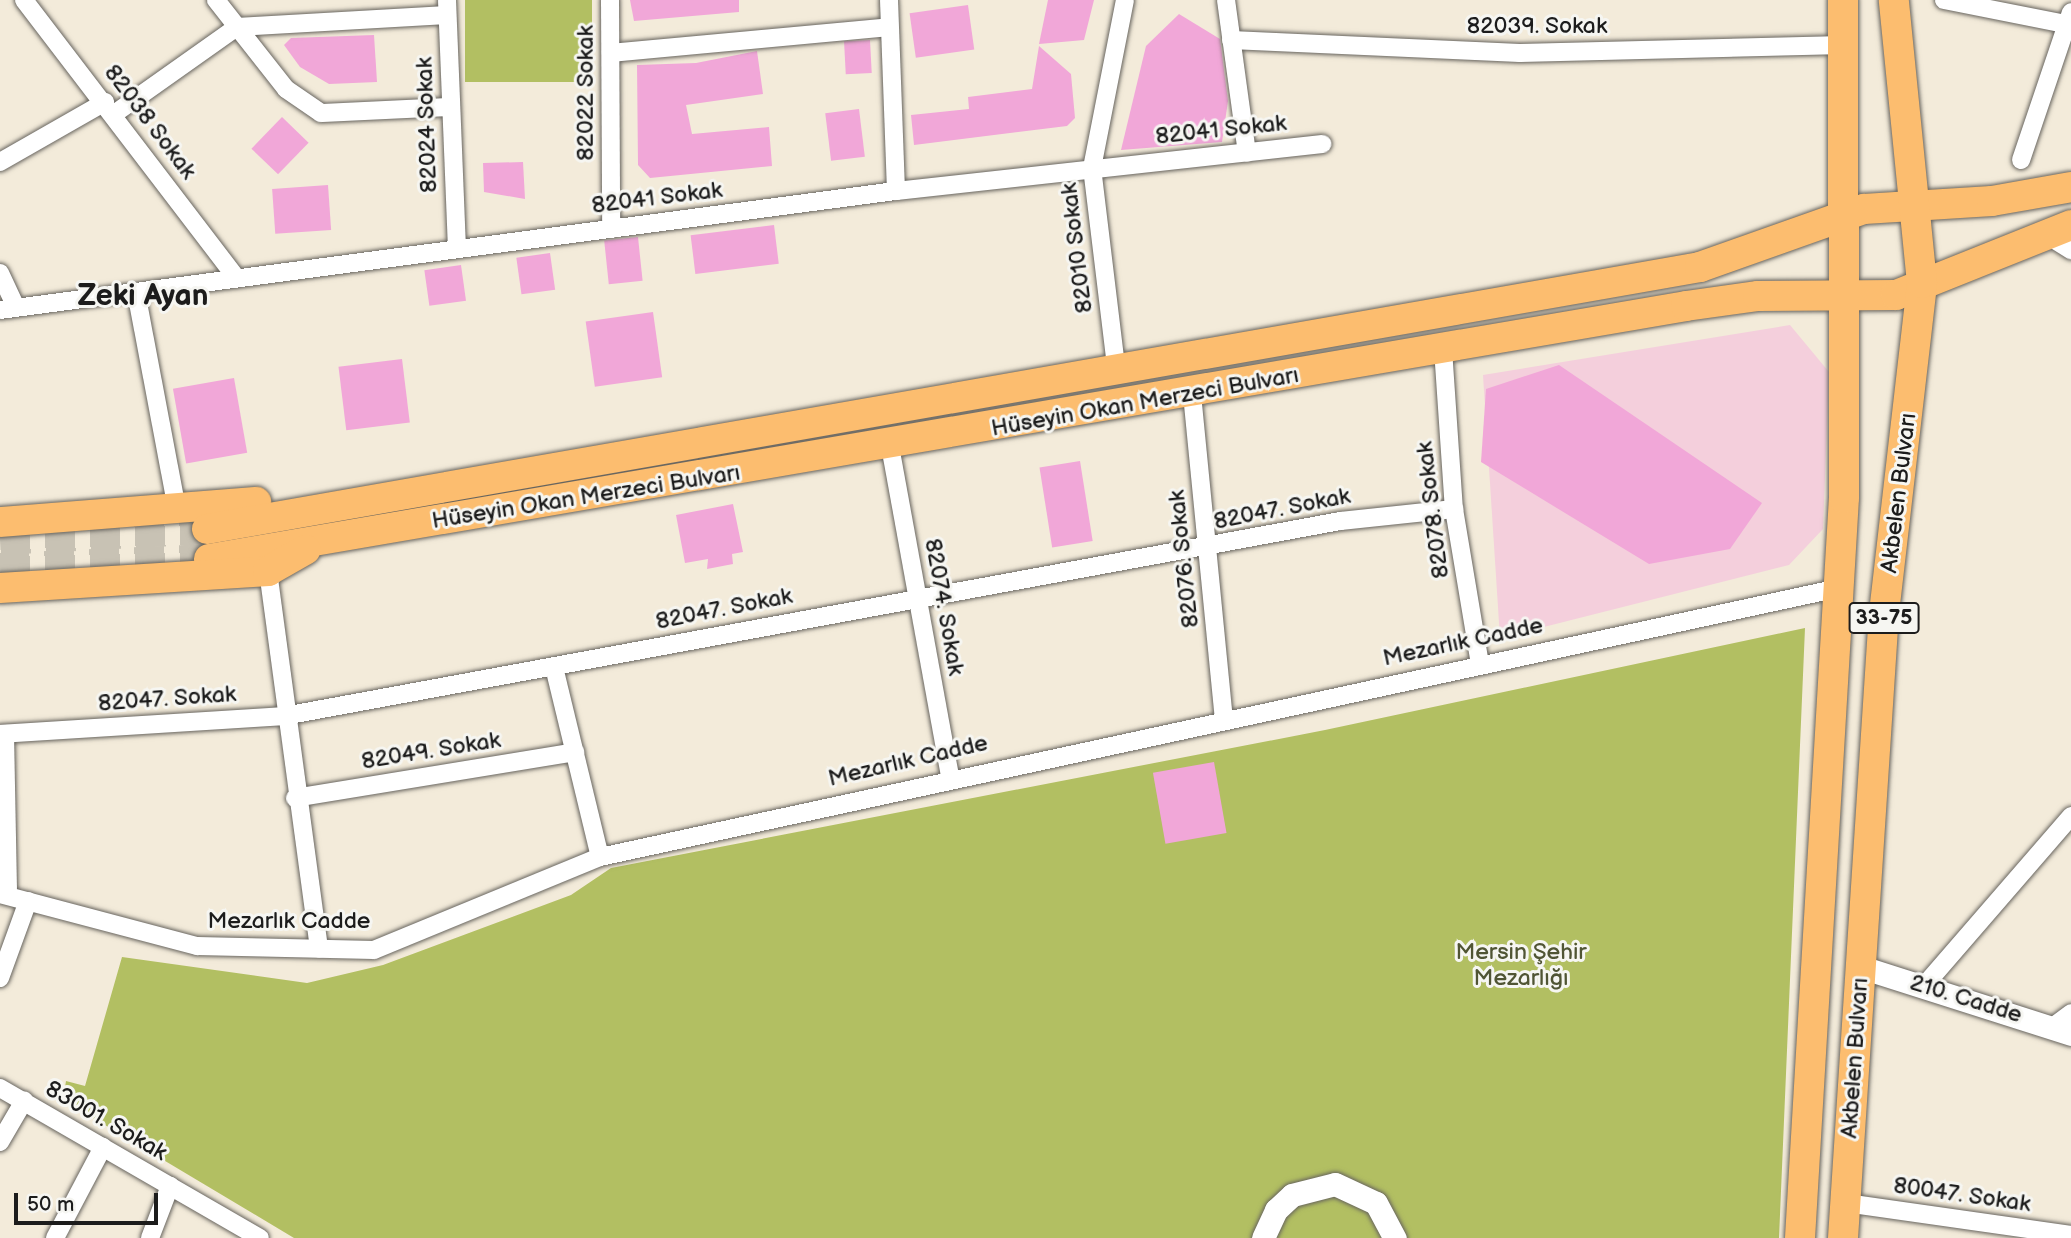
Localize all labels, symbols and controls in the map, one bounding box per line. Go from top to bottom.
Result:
street label: 82039. Sokak [1467,12,1607,40]
street label: 82022 Sokak [572,25,600,161]
street label: 82024 Sokak [411,57,443,193]
street label: 82038 Sokak [98,59,202,185]
street label: 82041 Sokak [1154,109,1288,151]
street label: 82041 Sokak [590,176,724,220]
street label: 82010 Sokak [1055,181,1099,315]
district label: Zeki Ayan [78,278,208,314]
street label: Hüseyin Okan Merzeci Bulvarı [989,361,1301,443]
street label: Akbelen Bulvarı [1875,411,1923,575]
street label: 82078. Sokak [1411,440,1455,580]
street label: Hüseyin Okan Merzeci Bulvarı [430,459,742,535]
street label: 82047. Sokak [1211,482,1353,536]
street label: 82076. Sokak [1163,489,1205,629]
street label: 82074. Sokak [918,536,970,678]
street label: 82047. Sokak [653,582,795,636]
road number: 33-75 [1847,600,1921,636]
street label: Mezarlık Cadde [1380,612,1546,672]
street label: 82047. Sokak [97,680,237,718]
street label: 82049. Sokak [359,726,503,776]
street label: Mezarlık Cadde [826,729,990,793]
street label: Mezarlık Cadde [208,907,370,935]
park label: Mersin Şehir Mezarlığı [1455,938,1587,992]
street label: 210. Cadde [1907,969,2025,1029]
street label: Akbelen Bulvarı [1836,977,1874,1139]
street label: 83001. Sokak [40,1075,172,1167]
street label: 80047. Sokak [1891,1172,2033,1218]
scale bar [18,1178,161,1222]
text: 50 m [27,1192,74,1217]

